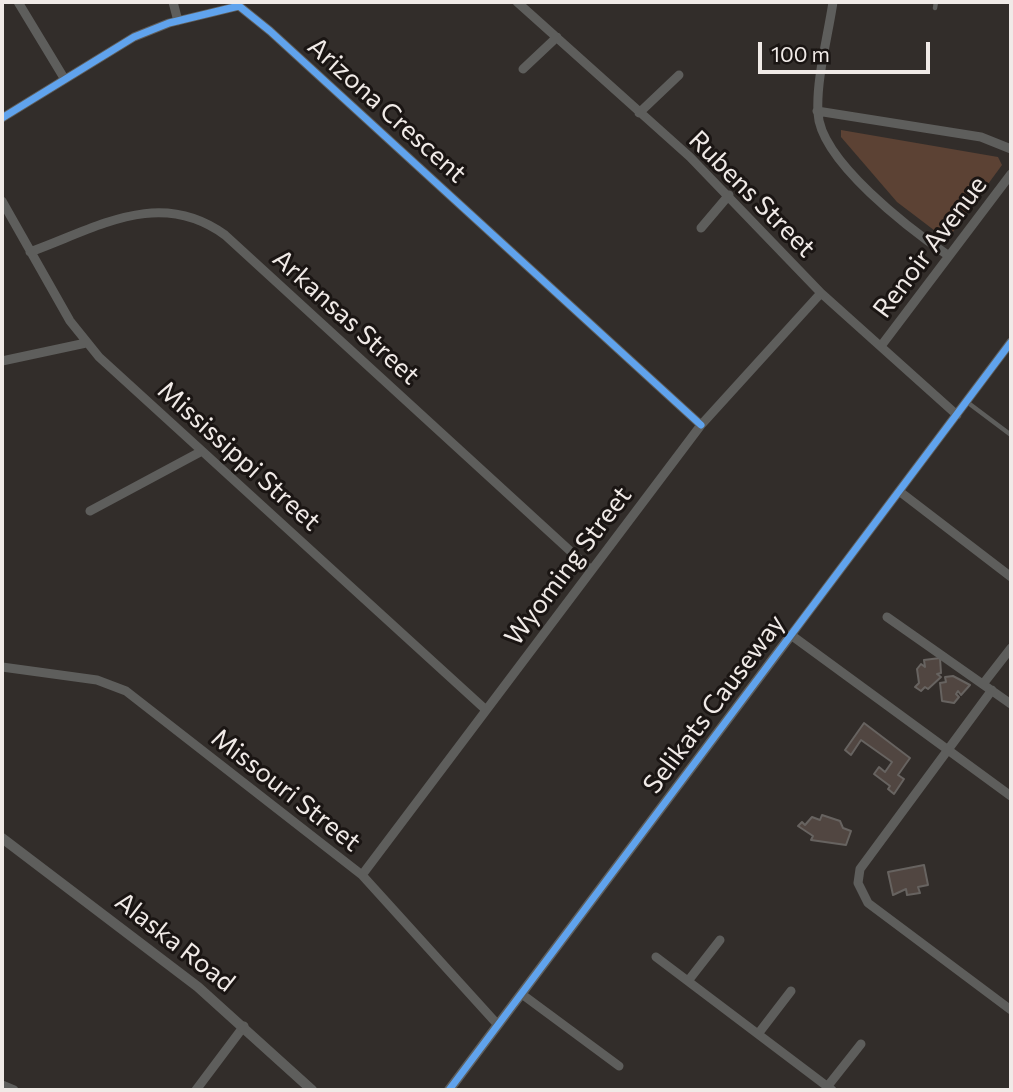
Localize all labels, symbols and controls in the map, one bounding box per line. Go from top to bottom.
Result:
scale bar [761,28,932,72]
street label: Arizona Crescent [301,31,473,189]
text: 100 m [771,41,830,66]
street label: Rubens Street [682,124,822,264]
street label: Renoir Avenue [867,170,993,324]
street label: Arkansas Street [266,243,426,391]
street label: Mississippi Street [151,375,327,537]
street label: Wyoming Street [498,480,638,652]
street label: Selikats Causeway [637,608,791,800]
street label: Missouri Street [205,722,367,858]
street label: Alaska Road [109,886,241,998]

